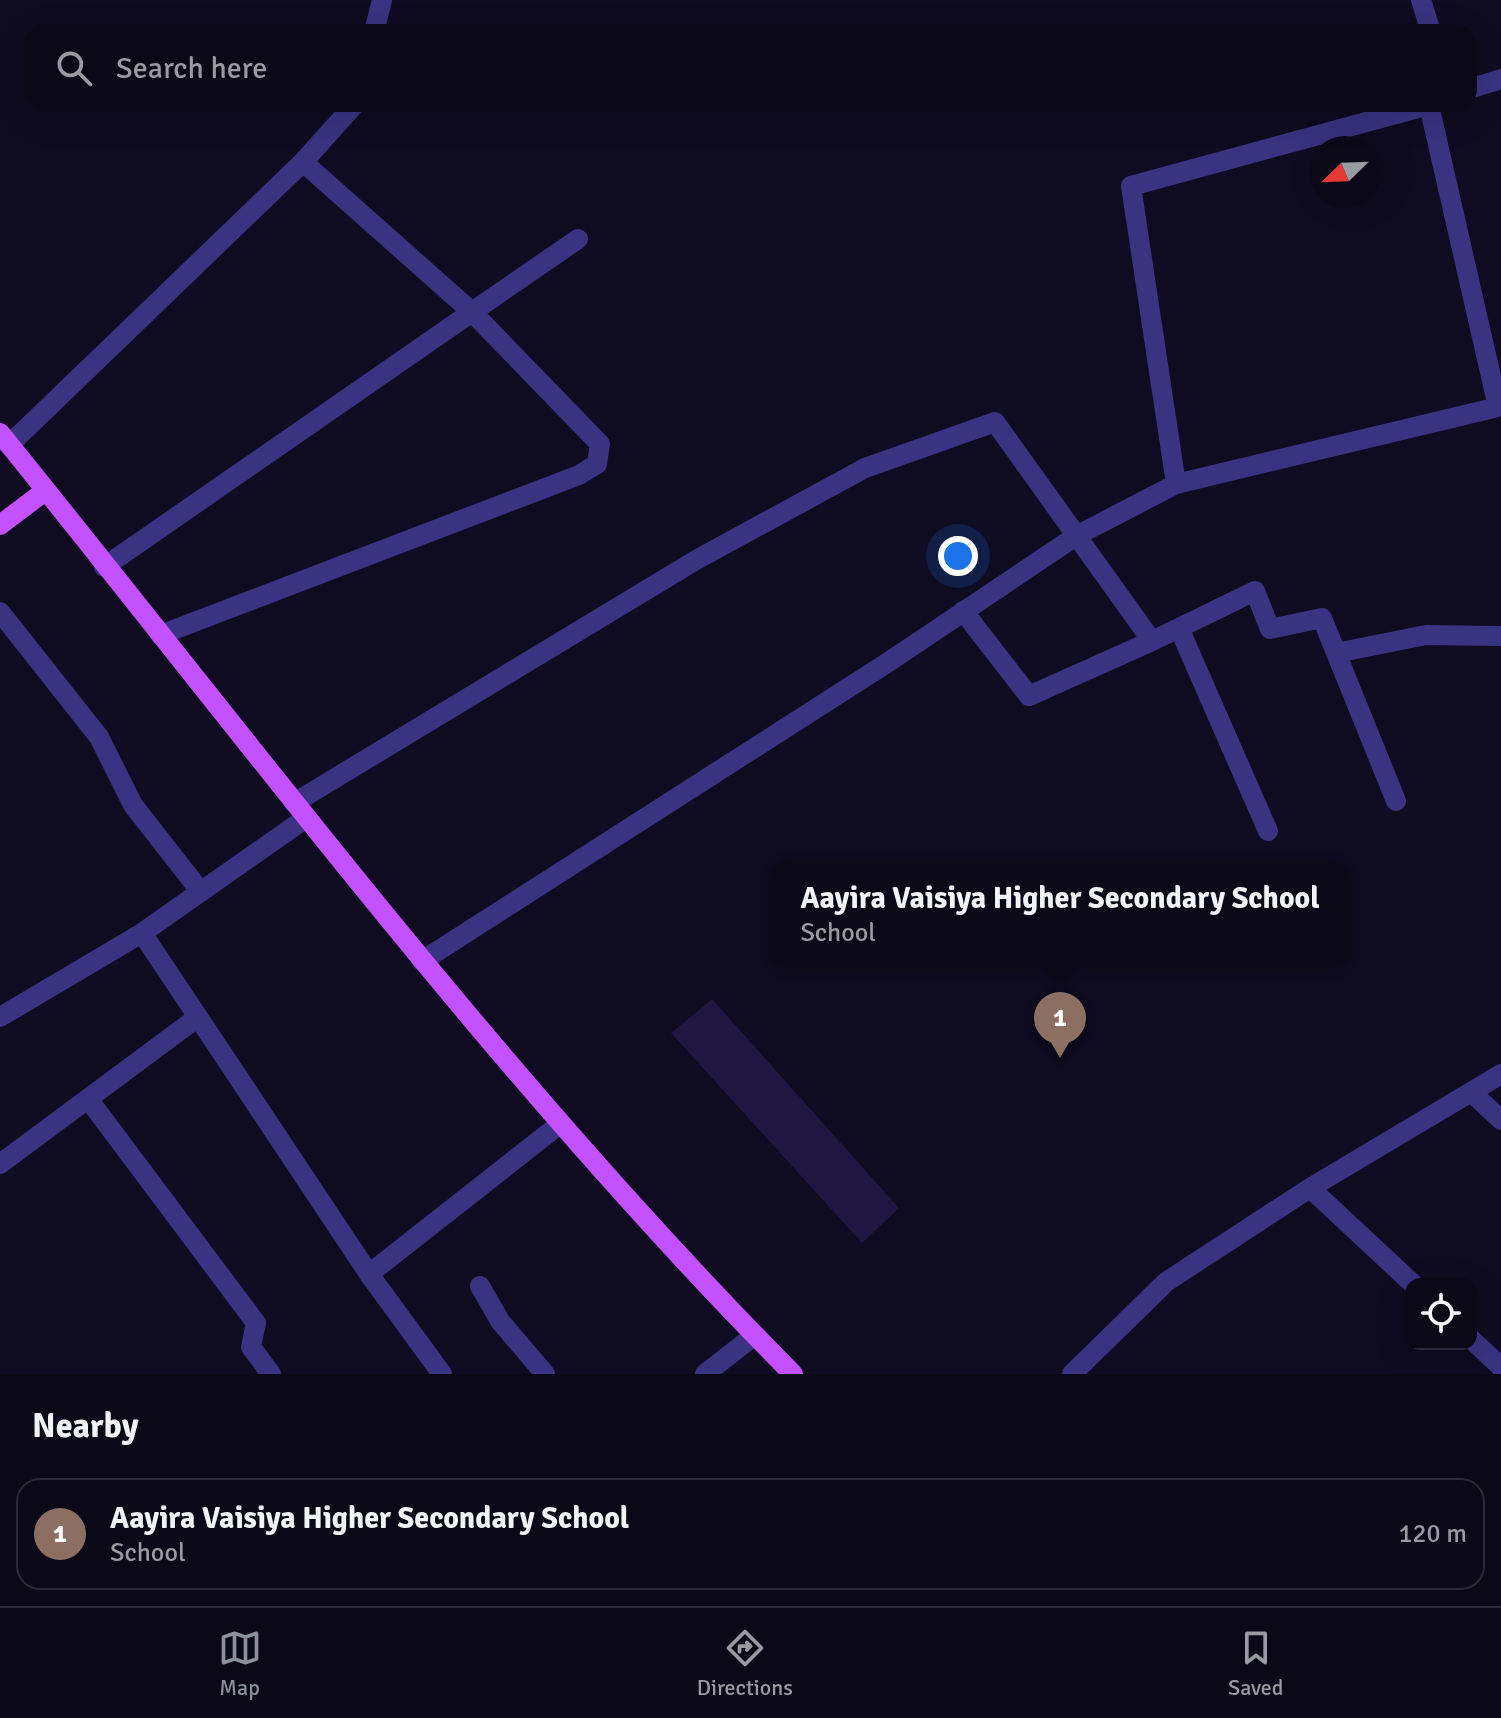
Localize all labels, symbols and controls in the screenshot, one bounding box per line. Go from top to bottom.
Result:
search box [24,24,1477,112]
icon: search [52,46,96,90]
text: Search here [116,50,267,87]
north arrow [1309,136,1381,208]
your location [938,536,978,576]
popup [772,862,1348,966]
text: Aayira Vaisiya Higher Secondary School [800,880,1320,917]
text: School [800,917,876,949]
pin: 1 [1034,992,1086,1058]
map controls [1405,1278,1477,1350]
button: locate [1405,1278,1477,1350]
text: Nearby [32,1405,139,1447]
text: Aayira Vaisiya Higher Secondary School [110,1500,629,1537]
text: 1 [53,1518,67,1550]
text: 120 m [1398,1518,1467,1550]
text: School [110,1537,186,1569]
tab: Map [218,1626,262,1701]
tab: Directions [697,1626,793,1701]
tab: Saved [1228,1626,1283,1701]

